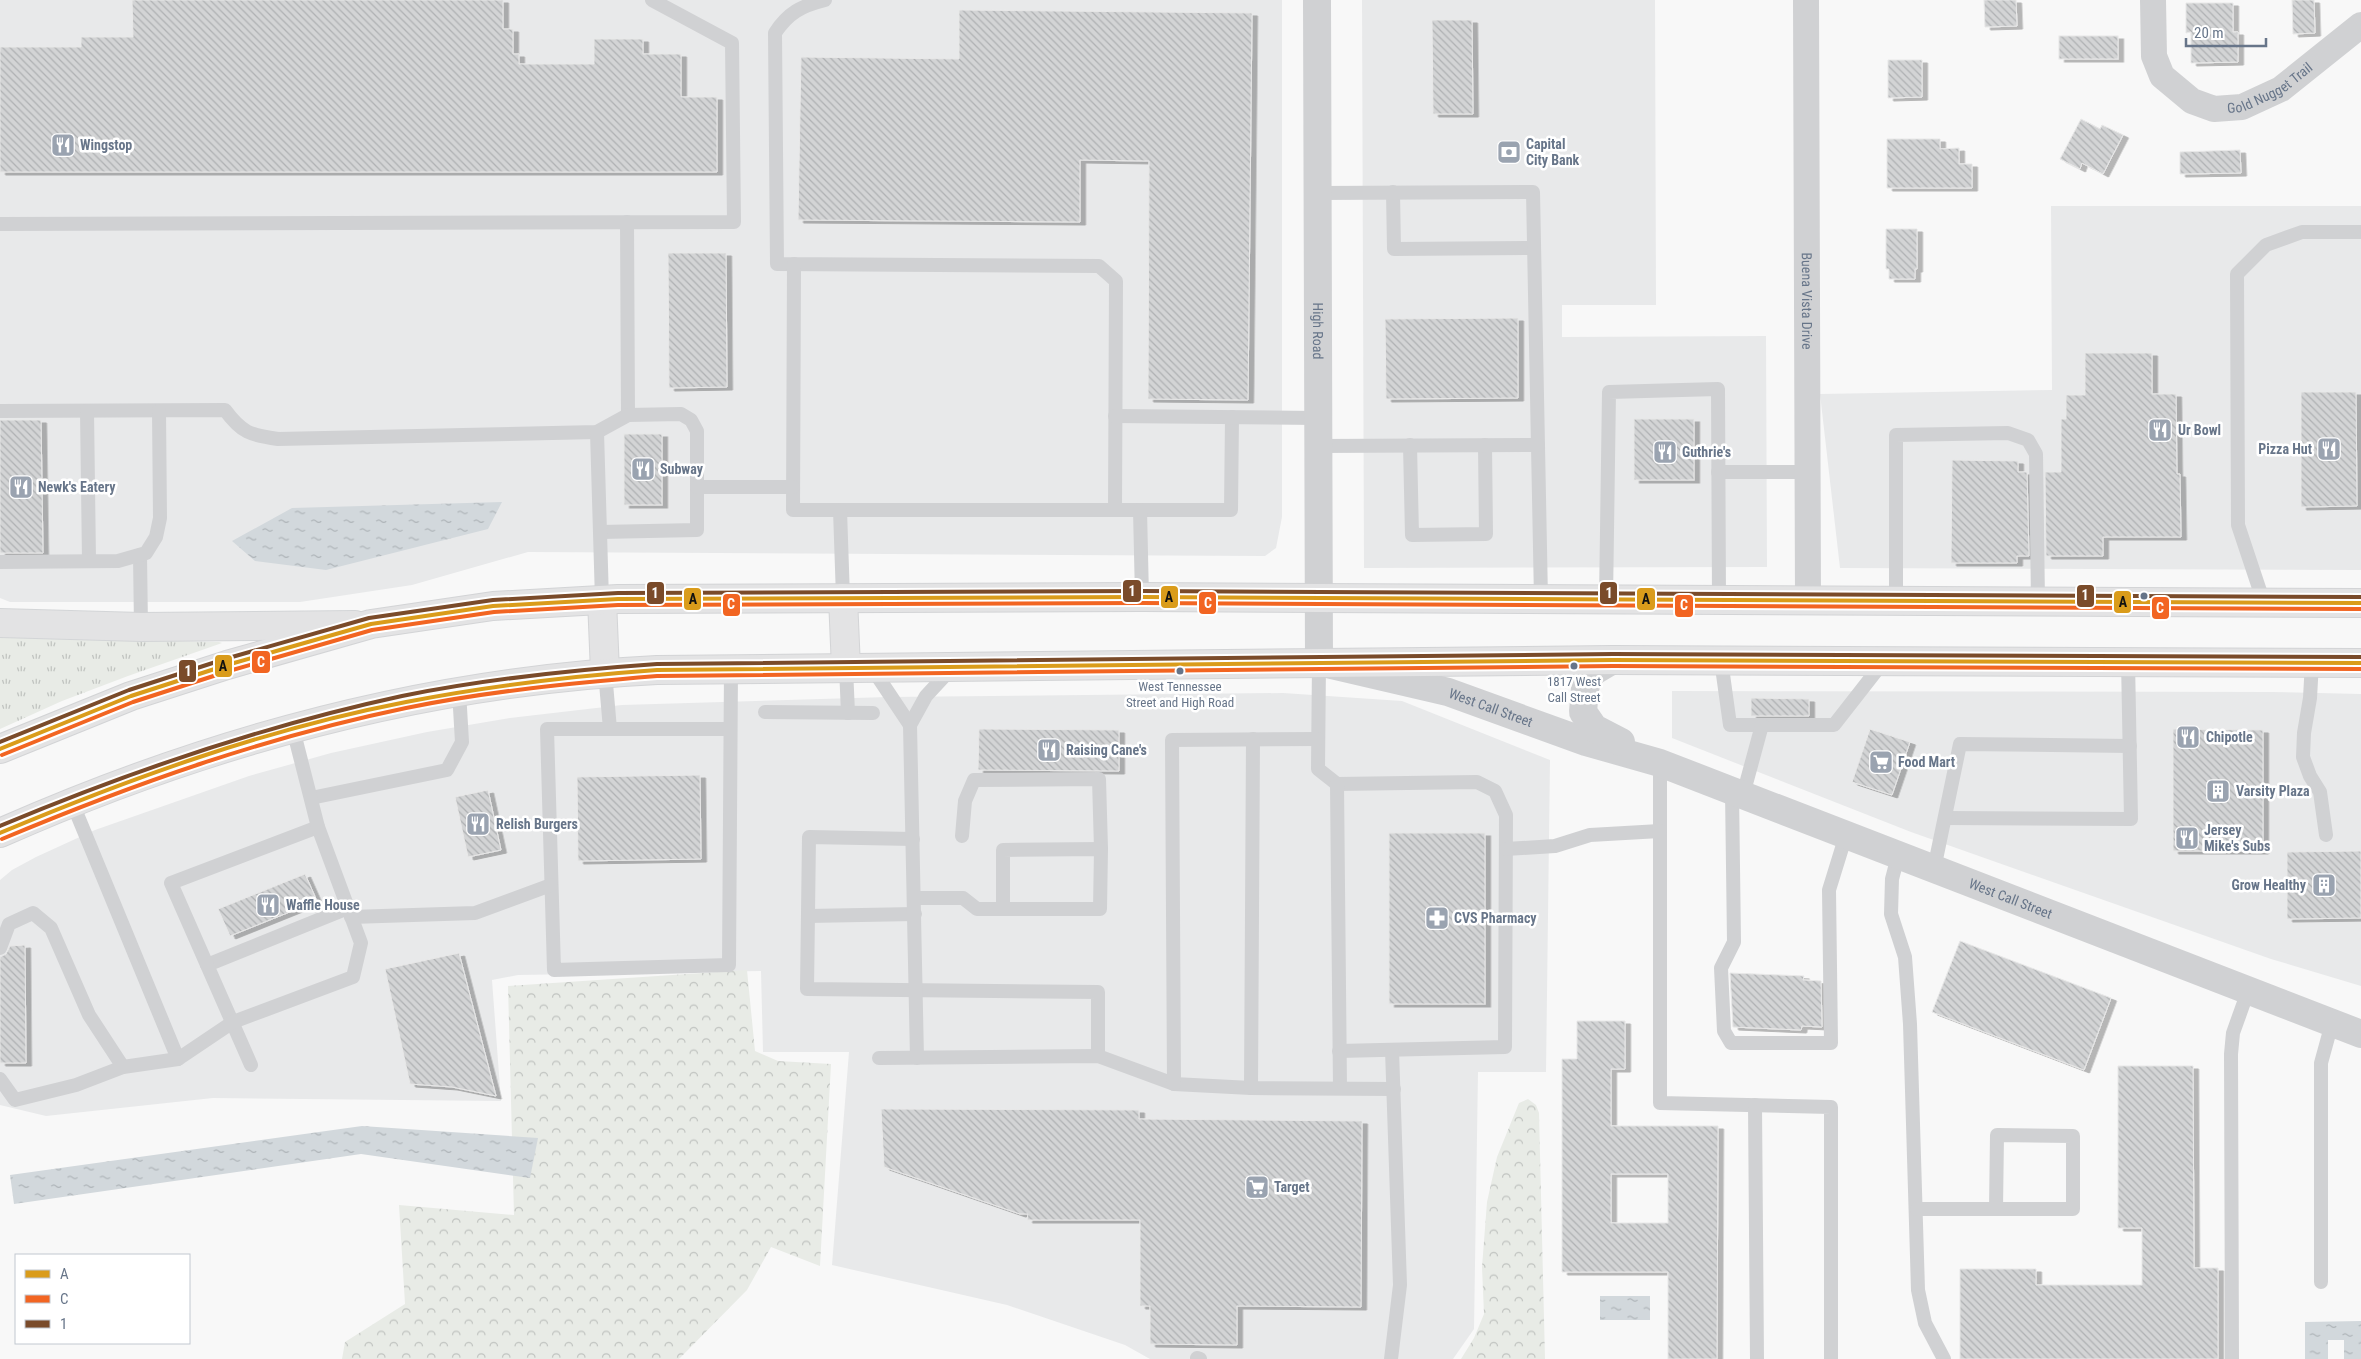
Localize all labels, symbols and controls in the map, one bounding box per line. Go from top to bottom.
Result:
scale bar [2186,15,2266,47]
text: 20 m [2194,24,2224,42]
street label: Gold Nugget Trail [2227,59,2315,116]
restaurant icon: Wingstop [50,132,76,158]
place label: Capital City Bank [1526,136,1580,168]
place label: Wingstop [80,137,132,153]
bank icon: Capital City Bank [1496,139,1522,165]
street label: Buena Vista Drive [1799,252,1815,350]
street label: High Road [1310,303,1326,359]
restaurant icon: Ur Bowl [2147,417,2173,443]
place label: Ur Bowl [2178,422,2221,438]
restaurant icon: Pizza Hut [2316,436,2342,462]
restaurant icon: Guthrie's [1652,439,1678,465]
place label: Pizza Hut [2258,441,2312,457]
place label: Guthrie's [1682,444,1731,460]
restaurant icon: Subway [630,456,656,482]
place label: Subway [660,461,704,477]
restaurant icon: Newk's Eatery [8,474,34,500]
place label: Newk's Eatery [38,479,116,495]
line badge: 1 [1122,579,1142,603]
line badge: 1 [646,581,665,605]
line badge: 1 [1599,581,1618,605]
text: 1 [1128,583,1136,599]
line badge: 1 [2076,584,2095,608]
text: 1 [651,585,659,601]
line badge: A [1160,585,1179,609]
text: 1 [1605,585,1613,601]
line badge: A [683,587,702,611]
line badge: A [1636,587,1656,611]
text: 1 [2081,587,2089,603]
text: A [1165,589,1174,605]
line badge: A [2113,590,2132,614]
text: A [689,591,698,607]
line badge: C [1198,591,1217,615]
text: A [1642,591,1651,607]
unlabelled marker [2139,591,2149,601]
line badge: C [722,593,741,617]
line badge: C [1674,594,1694,618]
text: A [2119,594,2128,610]
text: C [1204,595,1212,611]
text: C [727,596,735,612]
line badge: C [2151,596,2170,620]
text: C [1680,597,1688,613]
text: C [2156,600,2164,616]
line badge: C [251,650,271,674]
line badge: A [214,654,233,678]
text: C [257,654,265,670]
text: A [219,658,228,674]
line badge: 1 [178,659,197,683]
marker: 1817 West Call Street [1569,661,1579,671]
text: 1 [184,663,192,679]
marker: West Tennessee Street and High Road [1175,666,1185,676]
place label: 1817 West Call Street [1547,674,1601,705]
place label: West Tennessee Street and High Road [1126,679,1234,710]
street label: West Call Street [1447,685,1535,730]
restaurant icon: Chipotle [2175,724,2201,750]
place label: Chipotle [2206,729,2253,745]
restaurant icon: Raising Cane's [1036,737,1062,763]
place label: Raising Cane's [1066,742,1147,758]
supermarket icon: Food Mart [1868,749,1894,775]
place label: Food Mart [1898,754,1955,770]
building icon: Varsity Plaza [2205,778,2231,804]
place label: Varsity Plaza [2236,783,2310,799]
restaurant icon: Relish Burgers [465,811,491,837]
place label: Relish Burgers [496,816,578,832]
place label: Jersey Mike's Subs [2204,822,2270,854]
restaurant icon: Jersey Mike's Subs [2174,825,2200,851]
building icon: Grow Healthy [2311,872,2337,898]
street label: West Call Street [1967,875,2054,922]
place label: Grow Healthy [2232,877,2307,893]
restaurant icon: Waffle House [255,892,281,918]
place label: Waffle House [286,897,360,913]
pharmacy icon: CVS Pharmacy [1424,905,1450,931]
place label: CVS Pharmacy [1454,910,1537,926]
supermarket icon: Target [1244,1174,1270,1200]
place label: Target [1274,1179,1310,1195]
legend [15,1254,190,1344]
text: A [60,1265,69,1283]
text: C [60,1290,69,1308]
text: 1 [60,1315,67,1333]

